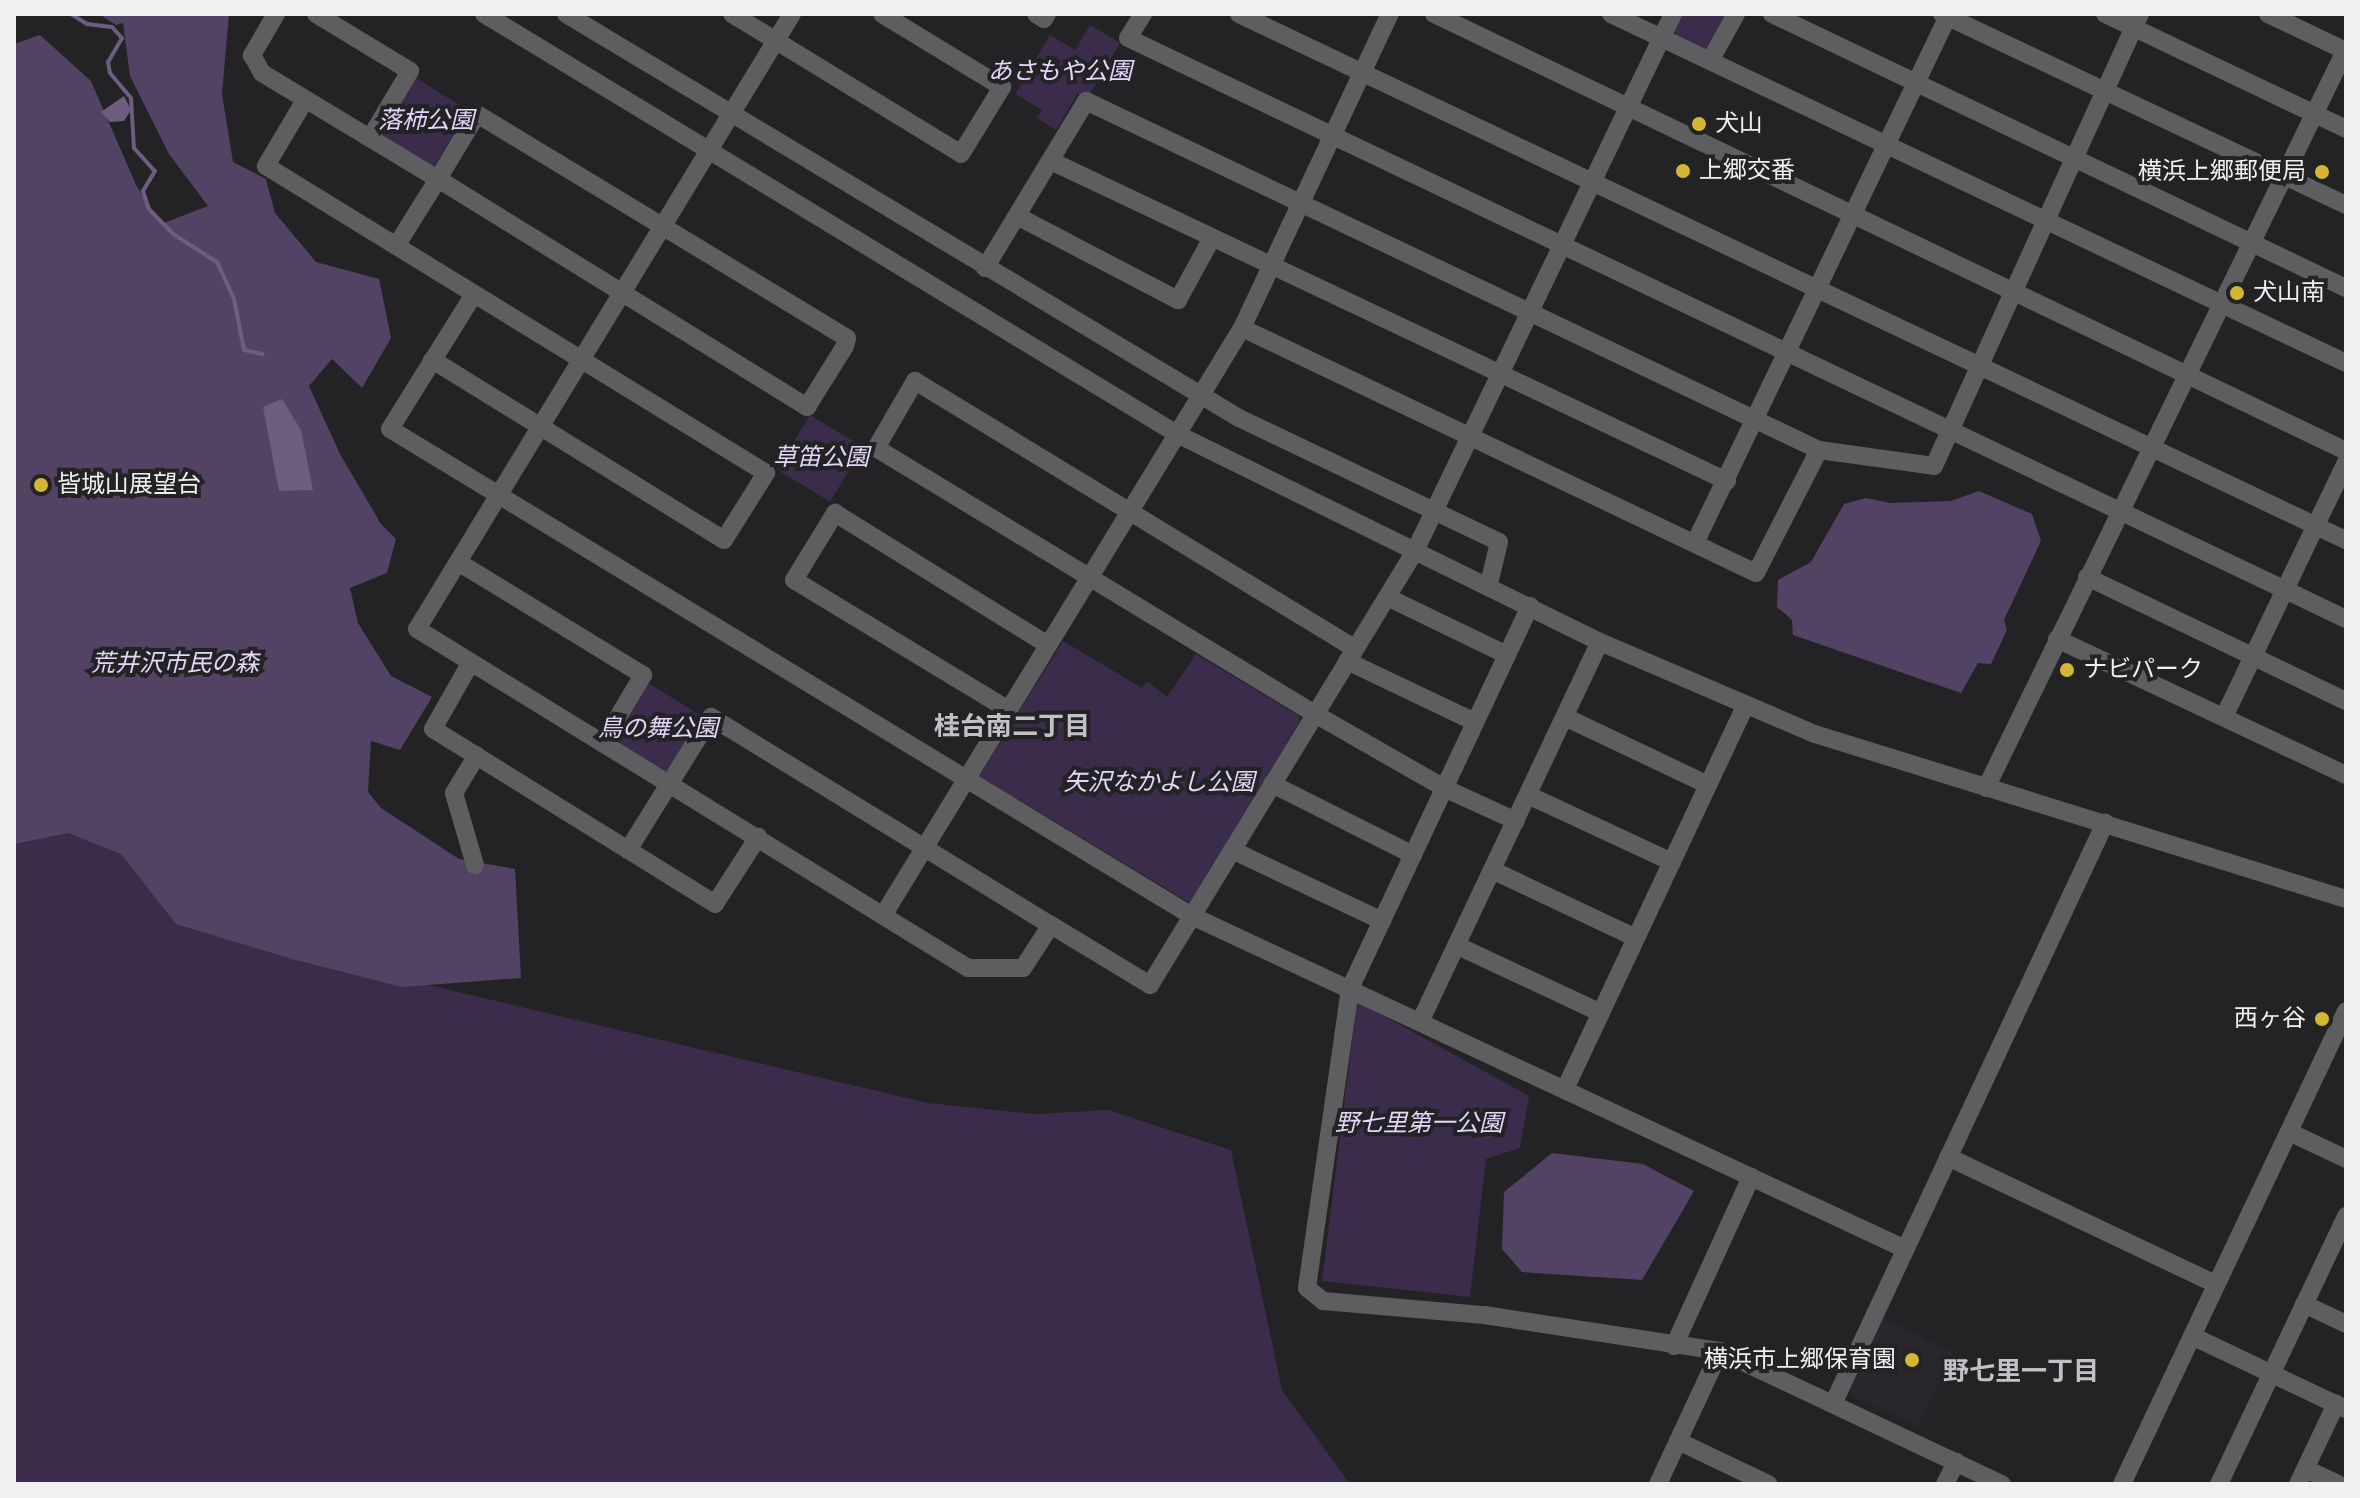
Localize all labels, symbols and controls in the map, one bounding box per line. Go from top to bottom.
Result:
park label: あさもや公園 [988,58,1132,86]
park label: 落柿公園 [378,107,474,135]
place label: 犬山 [1715,110,1763,138]
marker: 犬山 [1690,115,1708,133]
place label: 上郷交番 [1699,157,1795,185]
place label: 横浜上郷郵便局 [2138,158,2306,186]
marker: 上郷交番 [1674,162,1692,180]
marker: 横浜上郷郵便局 [2313,163,2331,181]
place label: 犬山南 [2253,279,2325,307]
marker: 犬山南 [2228,284,2246,302]
park label: 草笛公園 [773,444,869,472]
place label: 皆城山展望台 [57,471,201,499]
marker: 皆城山展望台 [32,476,50,494]
park label: 荒井沢市民の森 [91,650,259,678]
place label: ナビパーク [2083,656,2203,684]
marker: ナビパーク [2058,661,2076,679]
district label: 桂台南二丁目 [934,711,1090,743]
park label: 鳥の舞公園 [598,715,718,743]
park label: 矢沢なかよし公園 [1063,769,1255,797]
place label: 西ヶ谷 [2234,1005,2306,1033]
marker: 西ヶ谷 [2313,1010,2331,1028]
park label: 野七里第一公園 [1335,1110,1503,1138]
place label: 横浜市上郷保育園 [1704,1346,1896,1374]
marker: 横浜市上郷保育園 [1903,1351,1921,1369]
district label: 野七里一丁目 [1943,1356,2099,1388]

